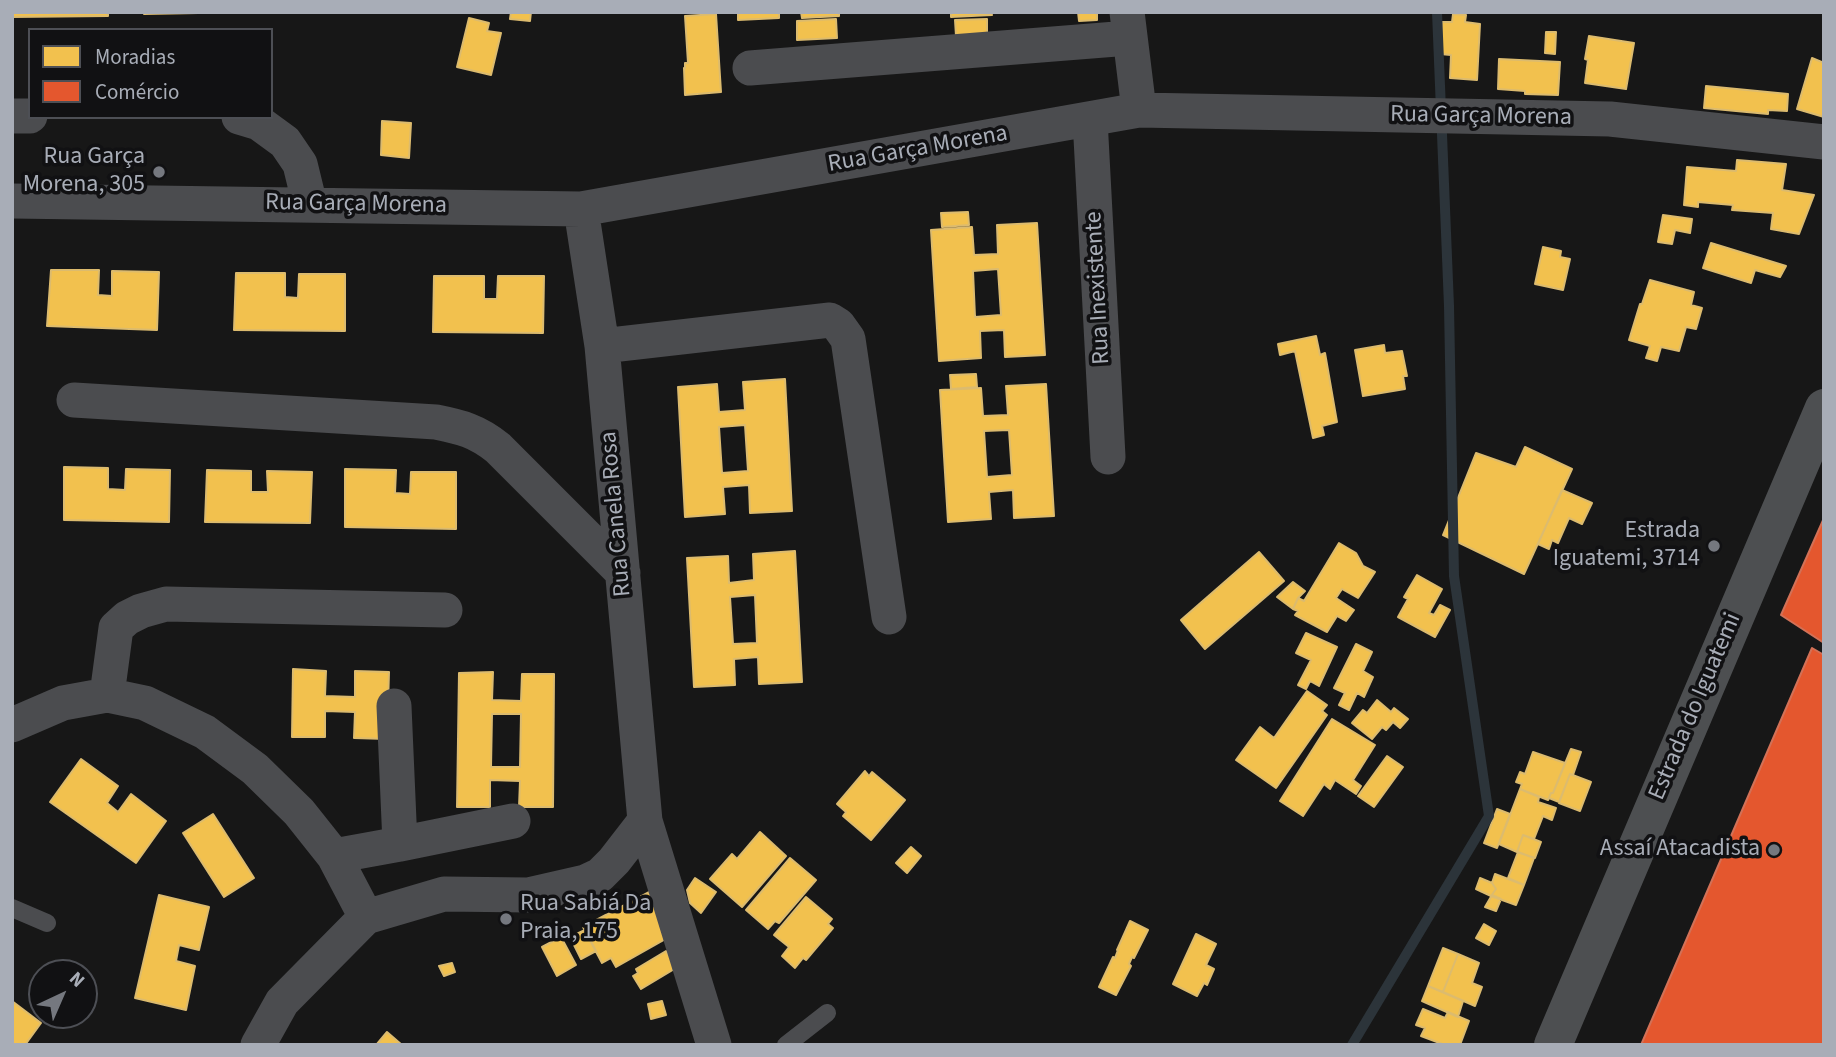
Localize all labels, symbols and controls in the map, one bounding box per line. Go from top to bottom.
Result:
legend [28,28,273,119]
text: Moradias [95,42,175,72]
text: Comércio [95,77,179,107]
street label: Rua Garça Morena [1390,101,1572,133]
street label: Rua Garça Morena [826,120,1010,180]
place label: Rua Garça Morena, 305 [23,144,145,200]
marker: Rua Garça Morena, 305 [151,164,167,180]
street label: Rua Garça Morena [265,189,447,221]
street label: Rua Inexistente [1081,211,1117,365]
street label: Rua Canela Rosa [595,430,639,598]
place label: Estrada Iguatemi, 3714 [1553,518,1700,574]
marker: Estrada Iguatemi, 3714 [1706,538,1722,554]
street label: Estrada do Iguatemi [1644,609,1748,805]
place label: Assaí Atacadista [1600,836,1760,864]
marker: Assaí Atacadista [1766,842,1782,858]
place label: Rua Sabiá Da Praia, 175 [520,891,651,947]
marker: Rua Sabiá Da Praia, 175 [498,911,514,927]
north arrow [28,959,98,1029]
text: N [63,966,90,994]

